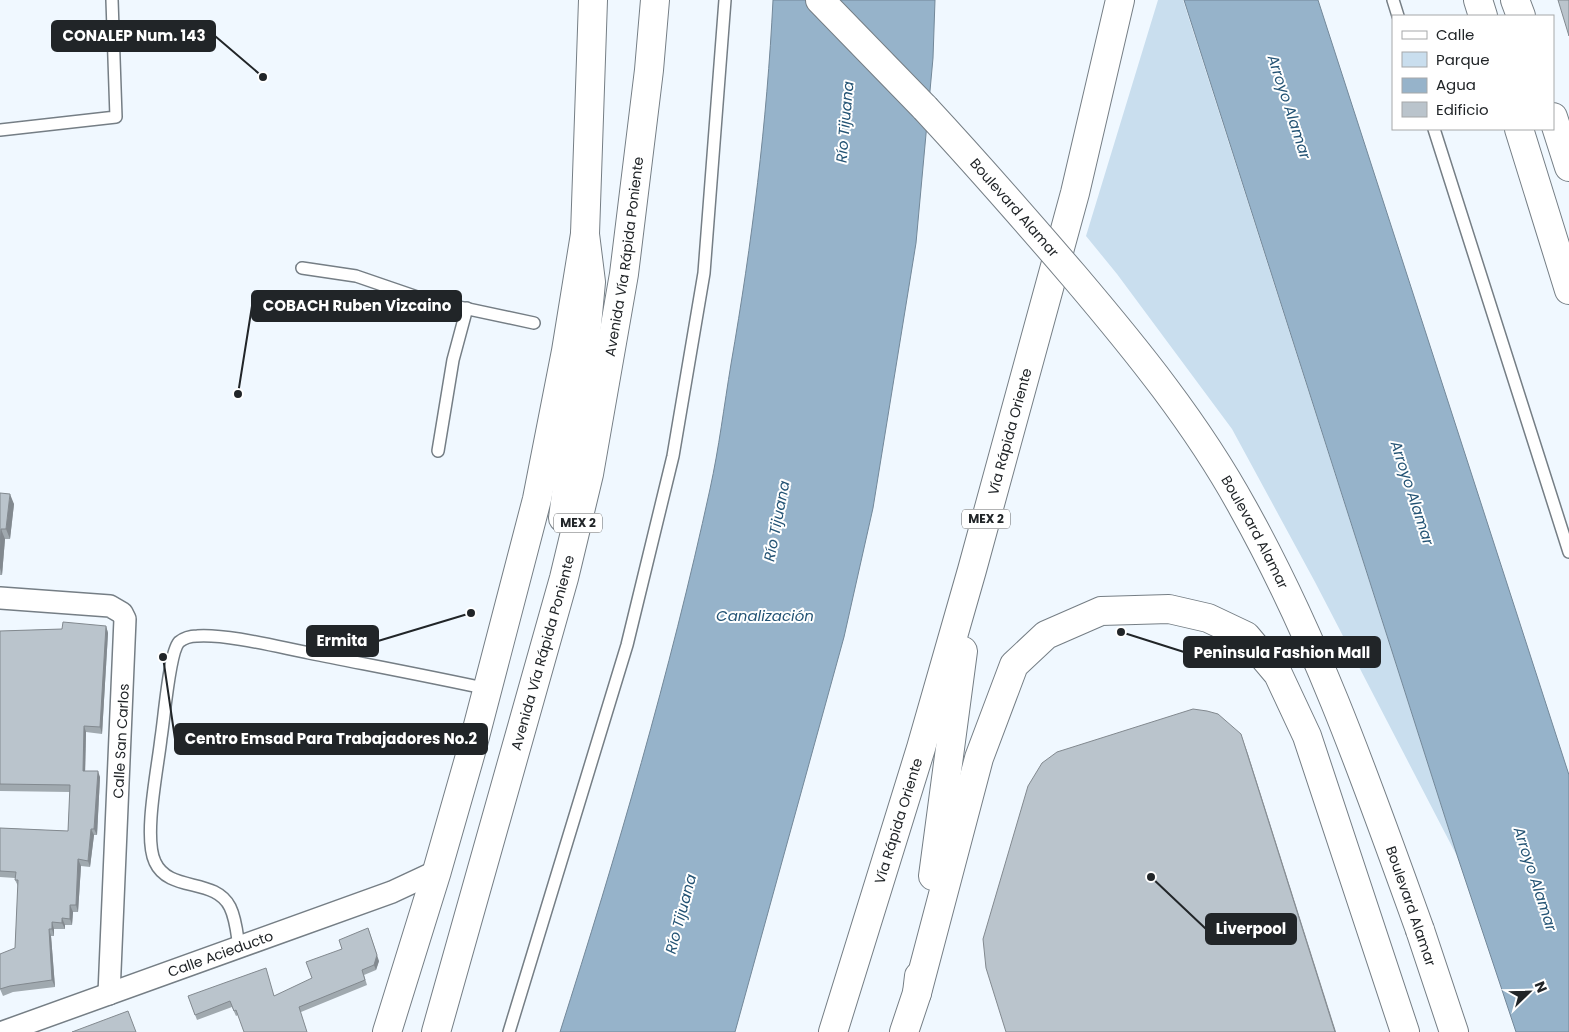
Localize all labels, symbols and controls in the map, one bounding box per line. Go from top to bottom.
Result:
legend [1392,15,1554,130]
callout: CONALEP Num. 143 [52,21,215,51]
text: Calle [1436,24,1474,45]
text: CONALEP Num. 143 [63,25,205,46]
text: Parque [1436,49,1489,70]
water label: Arroyo Alamar [1262,51,1316,162]
text: Agua [1436,74,1476,95]
water label: Río Tijuana [830,80,859,164]
text: Edificio [1436,99,1489,120]
street label: Boulevard Alamar [965,154,1064,262]
street label: Avenida Vía Rápida Poniente [600,155,648,358]
callout: COBACH Ruben Vizcaino [252,291,461,321]
text: COBACH Ruben Vizcaino [263,295,452,316]
street label: Vía Rápida Oriente [983,365,1037,497]
water label: Arroyo Alamar [1385,437,1439,548]
street label: Boulevard Alamar [1216,472,1293,592]
water label: Río Tijuana [758,479,795,563]
road number: MEX 2 [962,509,1010,528]
road number: MEX 2 [554,514,602,532]
street label: Avenida Vía Rápida Poniente [506,553,579,753]
water label: Canalización [716,605,814,626]
callout: Ermita [307,626,378,656]
text: Ermita [316,630,368,651]
callout: Peninsula Fashion Mall [1184,637,1380,667]
text: Peninsula Fashion Mall [1194,642,1370,663]
street label: Calle San Carlos [108,683,134,799]
callout: Centro Emsad Para Trabajadores No.2 [175,724,487,754]
text: Centro Emsad Para Trabajadores No.2 [185,728,478,749]
street label: Vía Rápida Oriente [869,755,927,886]
water label: Arroyo Alamar [1508,823,1562,934]
street label: Boulevard Alamar [1381,843,1441,969]
water label: Río Tijuana [660,872,701,956]
callout: Liverpool [1206,914,1296,944]
text: Liverpool [1216,918,1286,939]
street label: Calle Acieducto [165,926,276,982]
north arrow [1504,967,1554,1017]
text: N [1530,978,1552,996]

